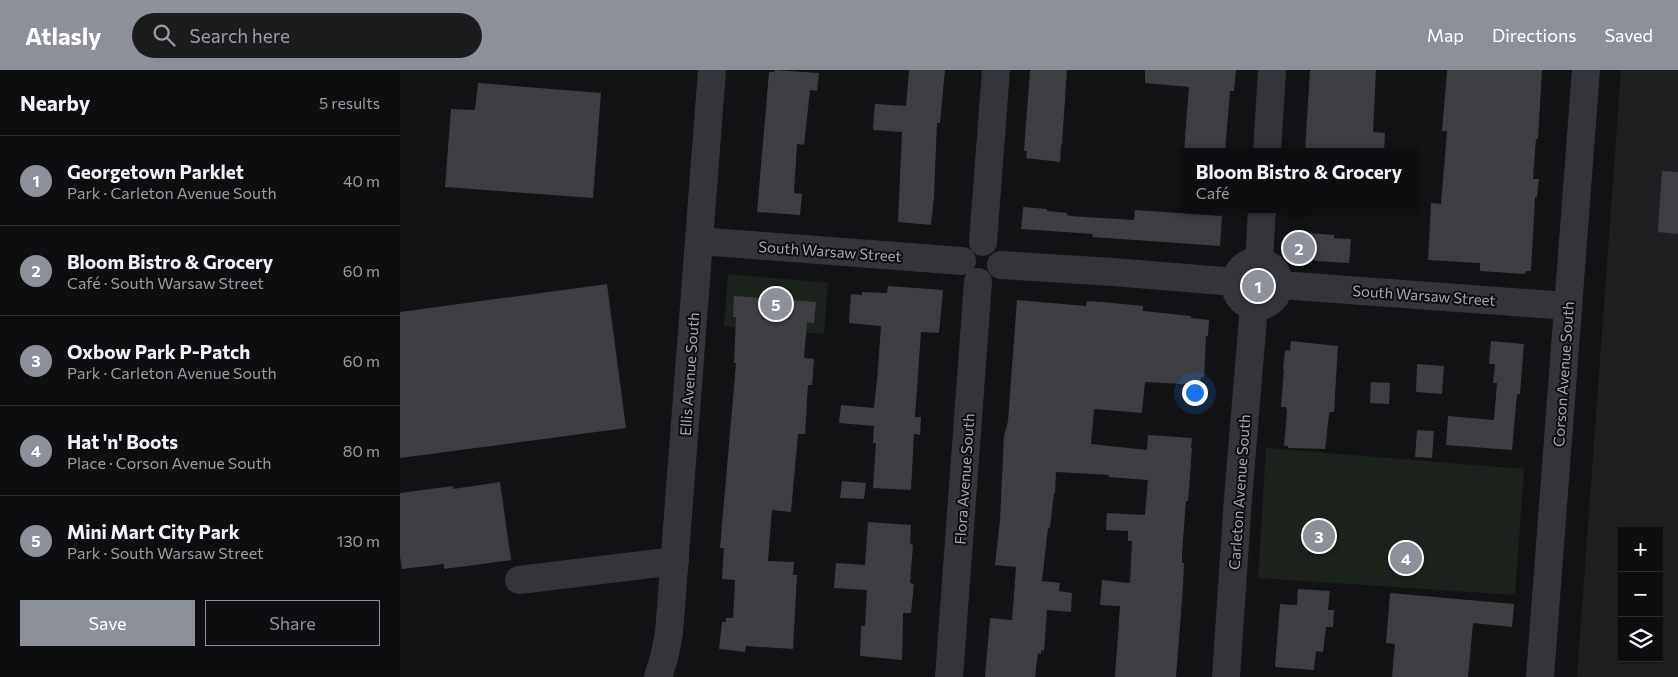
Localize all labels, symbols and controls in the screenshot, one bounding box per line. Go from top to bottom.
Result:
search box [132,13,482,58]
text: Atlasly [25,21,102,50]
icon: search [150,21,178,49]
text: Search here [190,24,290,47]
text: Map [1427,24,1464,46]
text: Directions [1492,24,1576,46]
text: Saved [1604,24,1653,46]
text: Nearby [20,90,90,115]
text: 5 results [319,93,380,112]
popup [1179,148,1419,213]
text: Georgetown Parklet [67,160,244,183]
text: Bloom Bistro & Grocery [1196,160,1402,183]
text: 1 [32,171,40,190]
text: 40 m [343,171,380,190]
text: Park · Carleton Avenue South [67,183,277,202]
text: Café [1196,183,1230,202]
pin: 2 [1283,229,1315,267]
street label: South Warsaw Street [758,237,902,265]
text: Bloom Bistro & Grocery [67,250,273,273]
text: 2 [31,261,41,280]
text: 60 m [343,261,380,280]
pin: 1 [1242,267,1274,305]
text: Café · South Warsaw Street [67,273,264,292]
street label: South Warsaw Street [1352,281,1496,309]
pin: 5 [760,285,792,323]
street label: Corson Avenue South [1549,301,1577,447]
street label: Ellis Avenue South [676,312,702,436]
text: Oxbow Park P-Patch [67,340,250,363]
text: 3 [31,351,41,370]
text: 60 m [343,351,380,370]
text: Park · Carleton Avenue South [67,363,277,382]
your location [1182,380,1208,406]
street label: Flora Avenue South [950,413,978,545]
street label: Carleton Avenue South [1225,414,1253,570]
text: Hat 'n' Boots [67,430,178,453]
text: 4 [31,441,41,460]
text: 80 m [343,441,380,460]
text: Place · Corson Avenue South [67,453,271,472]
pin: 3 [1303,517,1335,555]
text: Mini Mart City Park [67,520,240,543]
map controls [1618,527,1663,662]
button: + [1618,527,1663,572]
text: 5 [31,531,41,550]
text: 130 m [337,531,380,550]
pin: 4 [1390,539,1422,577]
text: Park · South Warsaw Street [67,543,264,562]
button: − [1618,572,1663,617]
button: Save [20,600,195,646]
button: Share [205,600,380,646]
button: layers [1618,617,1663,662]

